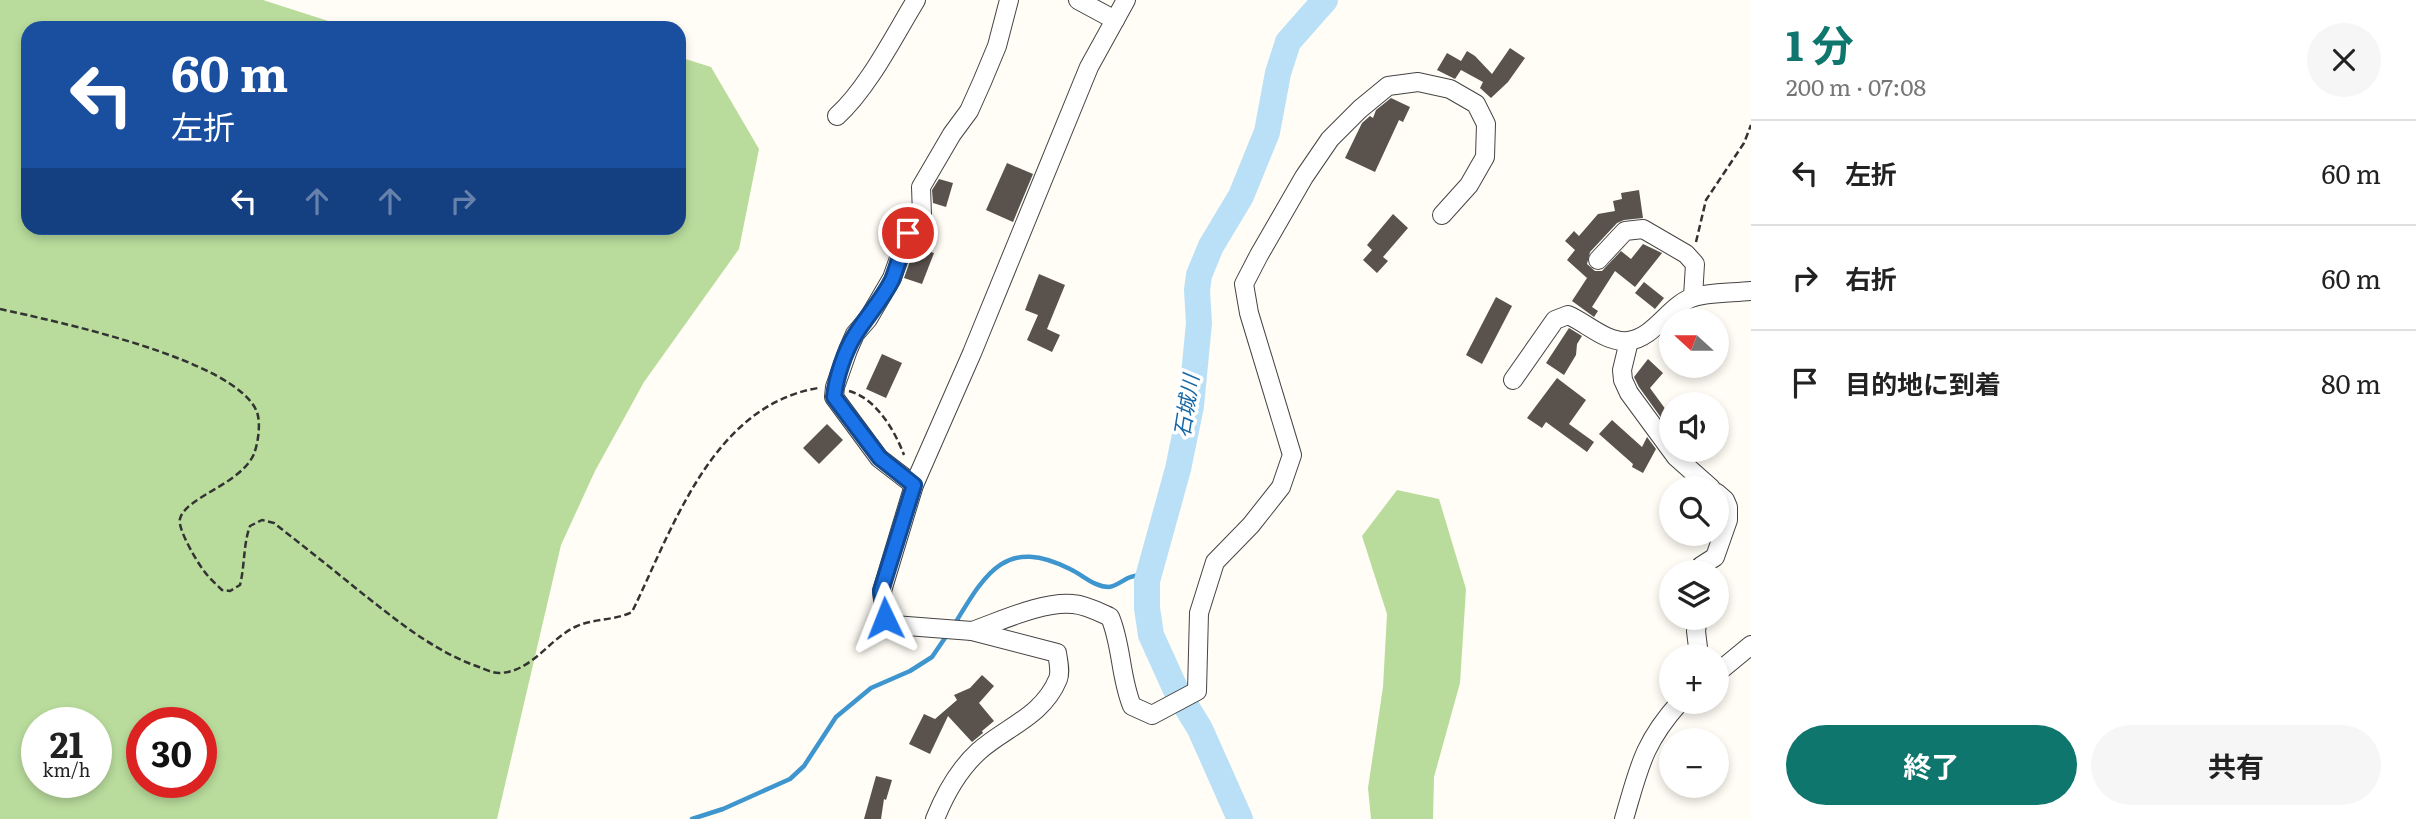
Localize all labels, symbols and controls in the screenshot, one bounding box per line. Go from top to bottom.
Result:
text: 1 分 [1786,12,1854,74]
button: close [2307,23,2381,97]
text: 60 m [171,34,288,107]
icon: left [56,49,147,140]
text: 200 m · 07:08 [1786,69,1926,103]
text: 左折 [171,101,235,149]
text: 左折 [1845,153,1897,192]
text: 60 m [2322,153,2381,192]
icon: left [1786,154,1824,192]
icon: left [225,182,263,220]
icon: ahead [298,182,336,220]
icon: ahead [371,182,409,220]
icon: right [444,182,482,220]
pin [878,203,938,263]
icon: arrive [889,214,927,252]
text: 右折 [1845,258,1897,297]
text: 60 m [2322,258,2381,297]
icon: right [1786,259,1824,297]
north arrow [1659,308,1729,378]
map controls [1659,308,1729,798]
text: 目的地に到着 [1845,363,2001,402]
text: 80 m [2321,363,2381,402]
icon: arrive [1786,364,1824,402]
water label: 石城川 [1164,370,1205,439]
button: sound [1659,392,1729,462]
button: search [1659,476,1729,546]
button: layers [1659,560,1729,630]
position arrow [848,581,922,655]
button: + [1659,644,1729,714]
speed limit sign: 30 [126,707,217,798]
text: 21 [50,717,83,769]
button: 終了 [1786,725,2077,805]
button: 共有 [2091,725,2381,805]
button: − [1659,728,1729,798]
text: km/h [43,756,90,783]

